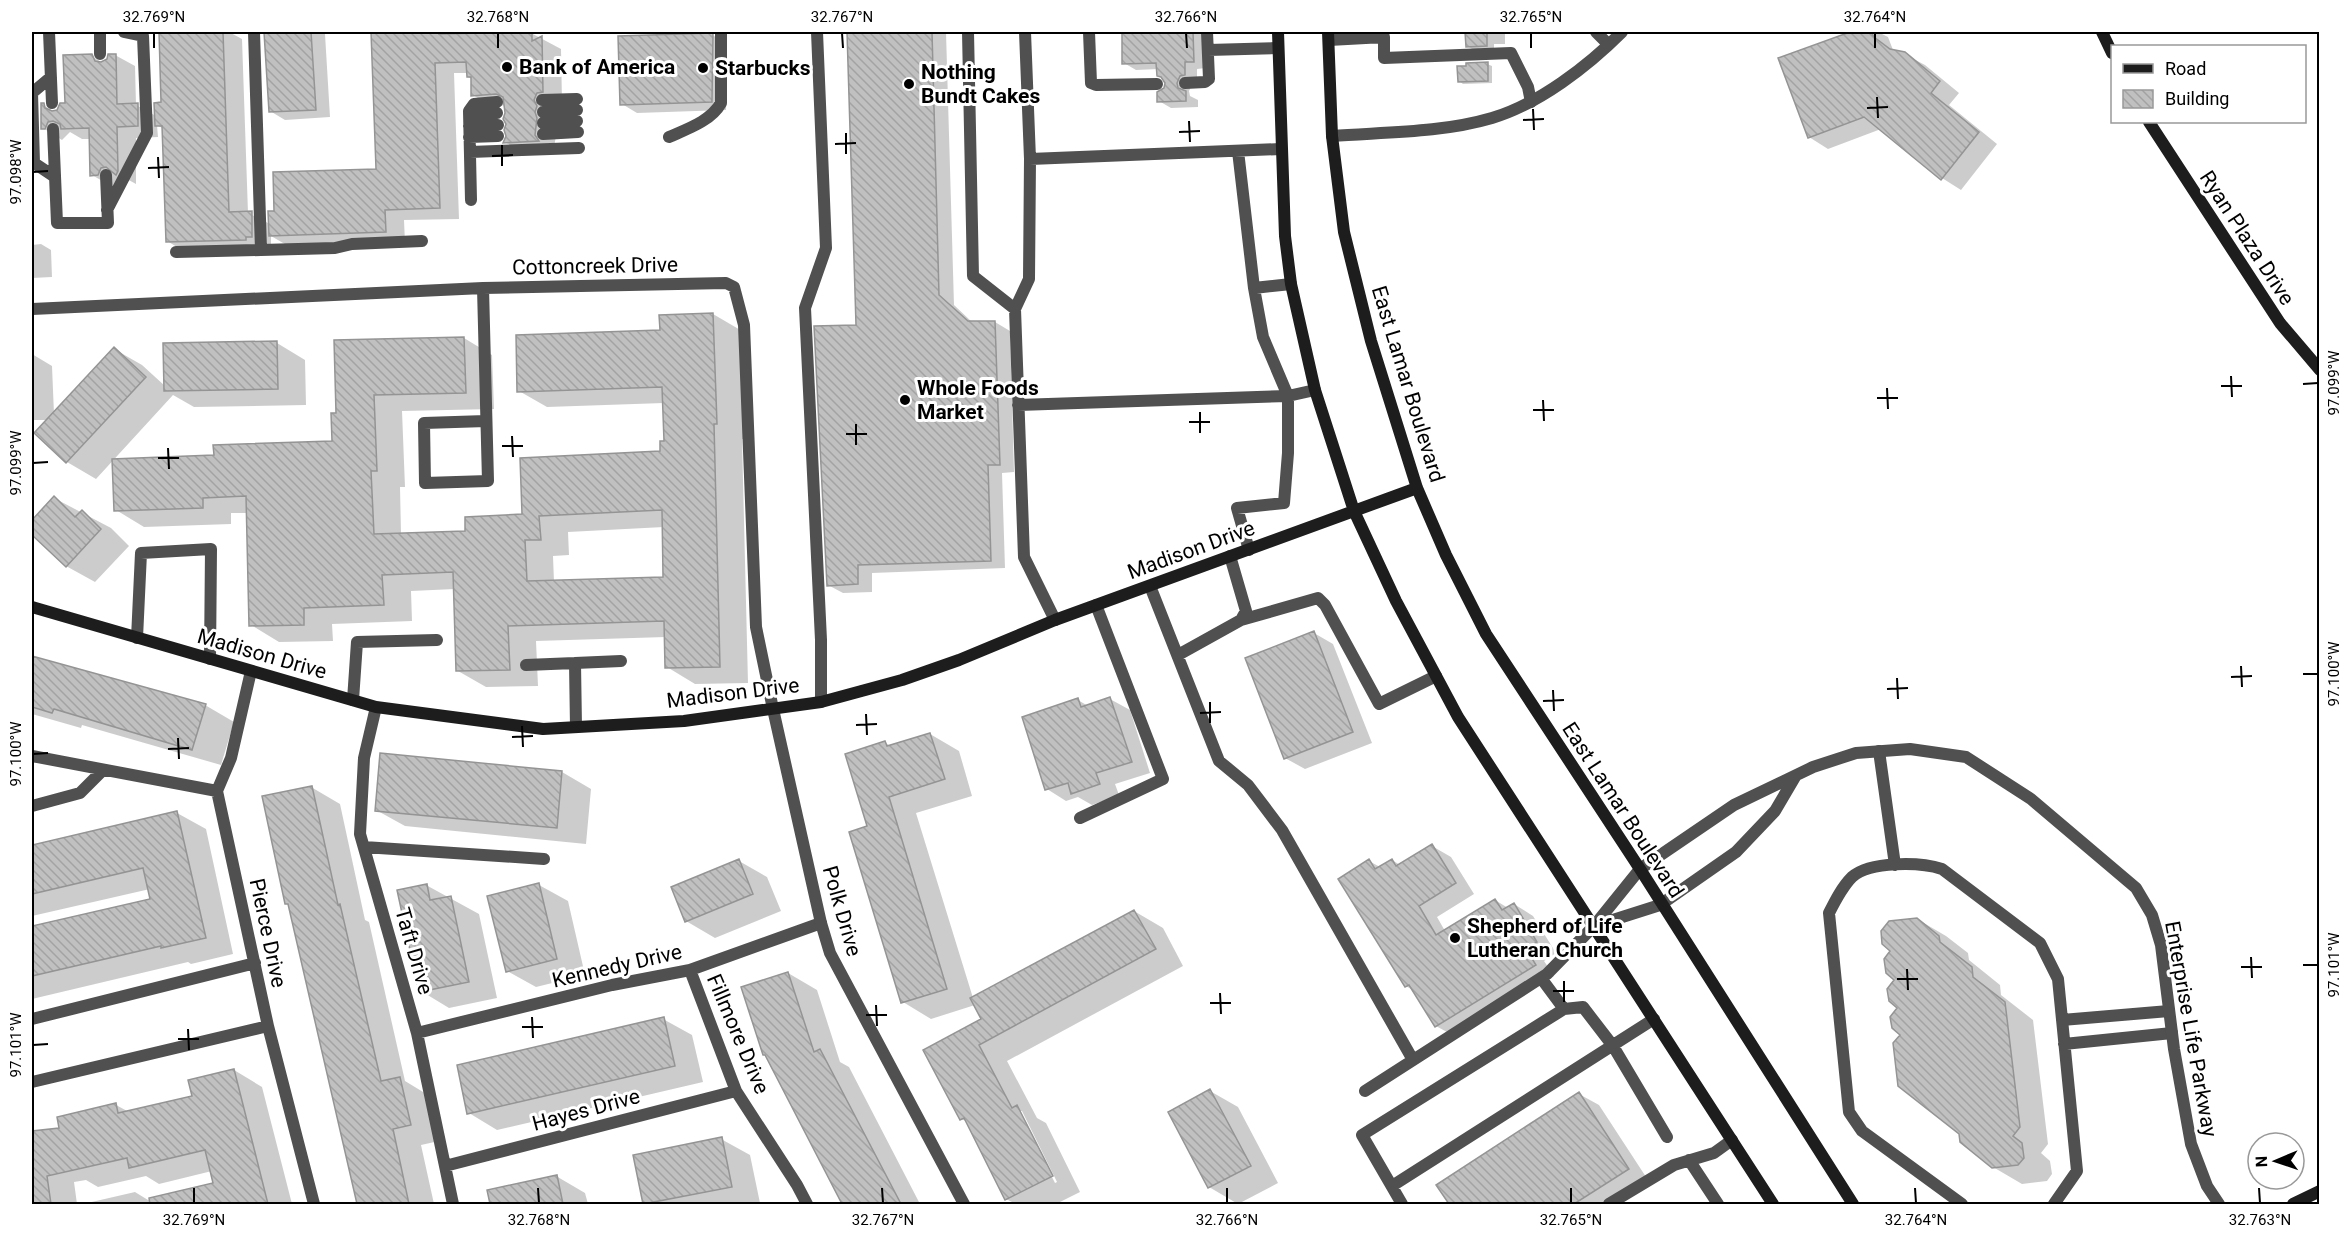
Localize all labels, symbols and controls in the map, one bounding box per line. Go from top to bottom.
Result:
text: 32.769°N [123,8,185,26]
text: 32.768°N [467,8,529,26]
text: 32.767°N [811,8,873,26]
text: 32.766°N [1155,8,1217,26]
text: 32.765°N [1500,8,1562,26]
text: 32.764°N [1844,8,1906,26]
legend [2111,45,2306,123]
place label: Bank of America [519,55,675,79]
place label: Starbucks [715,56,811,80]
text: Road [2165,58,2206,79]
marker: Bank of America [500,60,514,74]
place label: Nothing Bundt Cakes [921,60,1040,108]
marker: Starbucks [696,61,710,75]
marker: Nothing Bundt Cakes [902,77,916,91]
text: Building [2165,88,2229,109]
text: 97.098°W [7,139,25,205]
street label: Ryan Plaza Drive [2195,166,2299,310]
street label: Cottoncreek Drive [512,253,678,279]
street label: East Lamar Boulevard [1367,283,1449,485]
text: 97.099°W [2325,350,2343,416]
place label: Whole Foods Market [917,376,1039,424]
marker: Whole Foods Market [898,393,912,407]
text: 97.099°W [7,430,25,496]
street label: Madison Drive [1124,516,1258,584]
street label: Madison Drive [195,624,329,684]
text: 97.100°W [2325,641,2343,707]
street label: Madison Drive [665,673,801,713]
street label: East Lamar Boulevard [1557,718,1689,902]
text: 97.100°W [7,721,25,787]
street label: Polk Drive [818,863,866,959]
street label: Pierce Drive [245,876,291,990]
street label: Taft Drive [390,905,438,997]
place label: Shepherd of Life Lutheran Church [1467,914,1623,962]
street label: Enterprise Life Parkway [2160,919,2222,1139]
marker: Shepherd of Life Lutheran Church [1448,931,1462,945]
text: 97.101°W [2325,932,2343,998]
street label: Kennedy Drive [550,939,684,993]
street label: Fillmore Drive [702,971,774,1097]
text: 97.101°W [7,1012,25,1078]
street label: Hayes Drive [530,1084,642,1136]
north arrow [2246,1131,2306,1191]
text: N [2252,1156,2271,1167]
text: 32.769°N [163,1211,225,1229]
text: 32.768°N [508,1211,570,1229]
text: 32.767°N [852,1211,914,1229]
text: 32.766°N [1196,1211,1258,1229]
text: 32.765°N [1540,1211,1602,1229]
text: 32.764°N [1885,1211,1947,1229]
text: 32.763°N [2229,1211,2291,1229]

